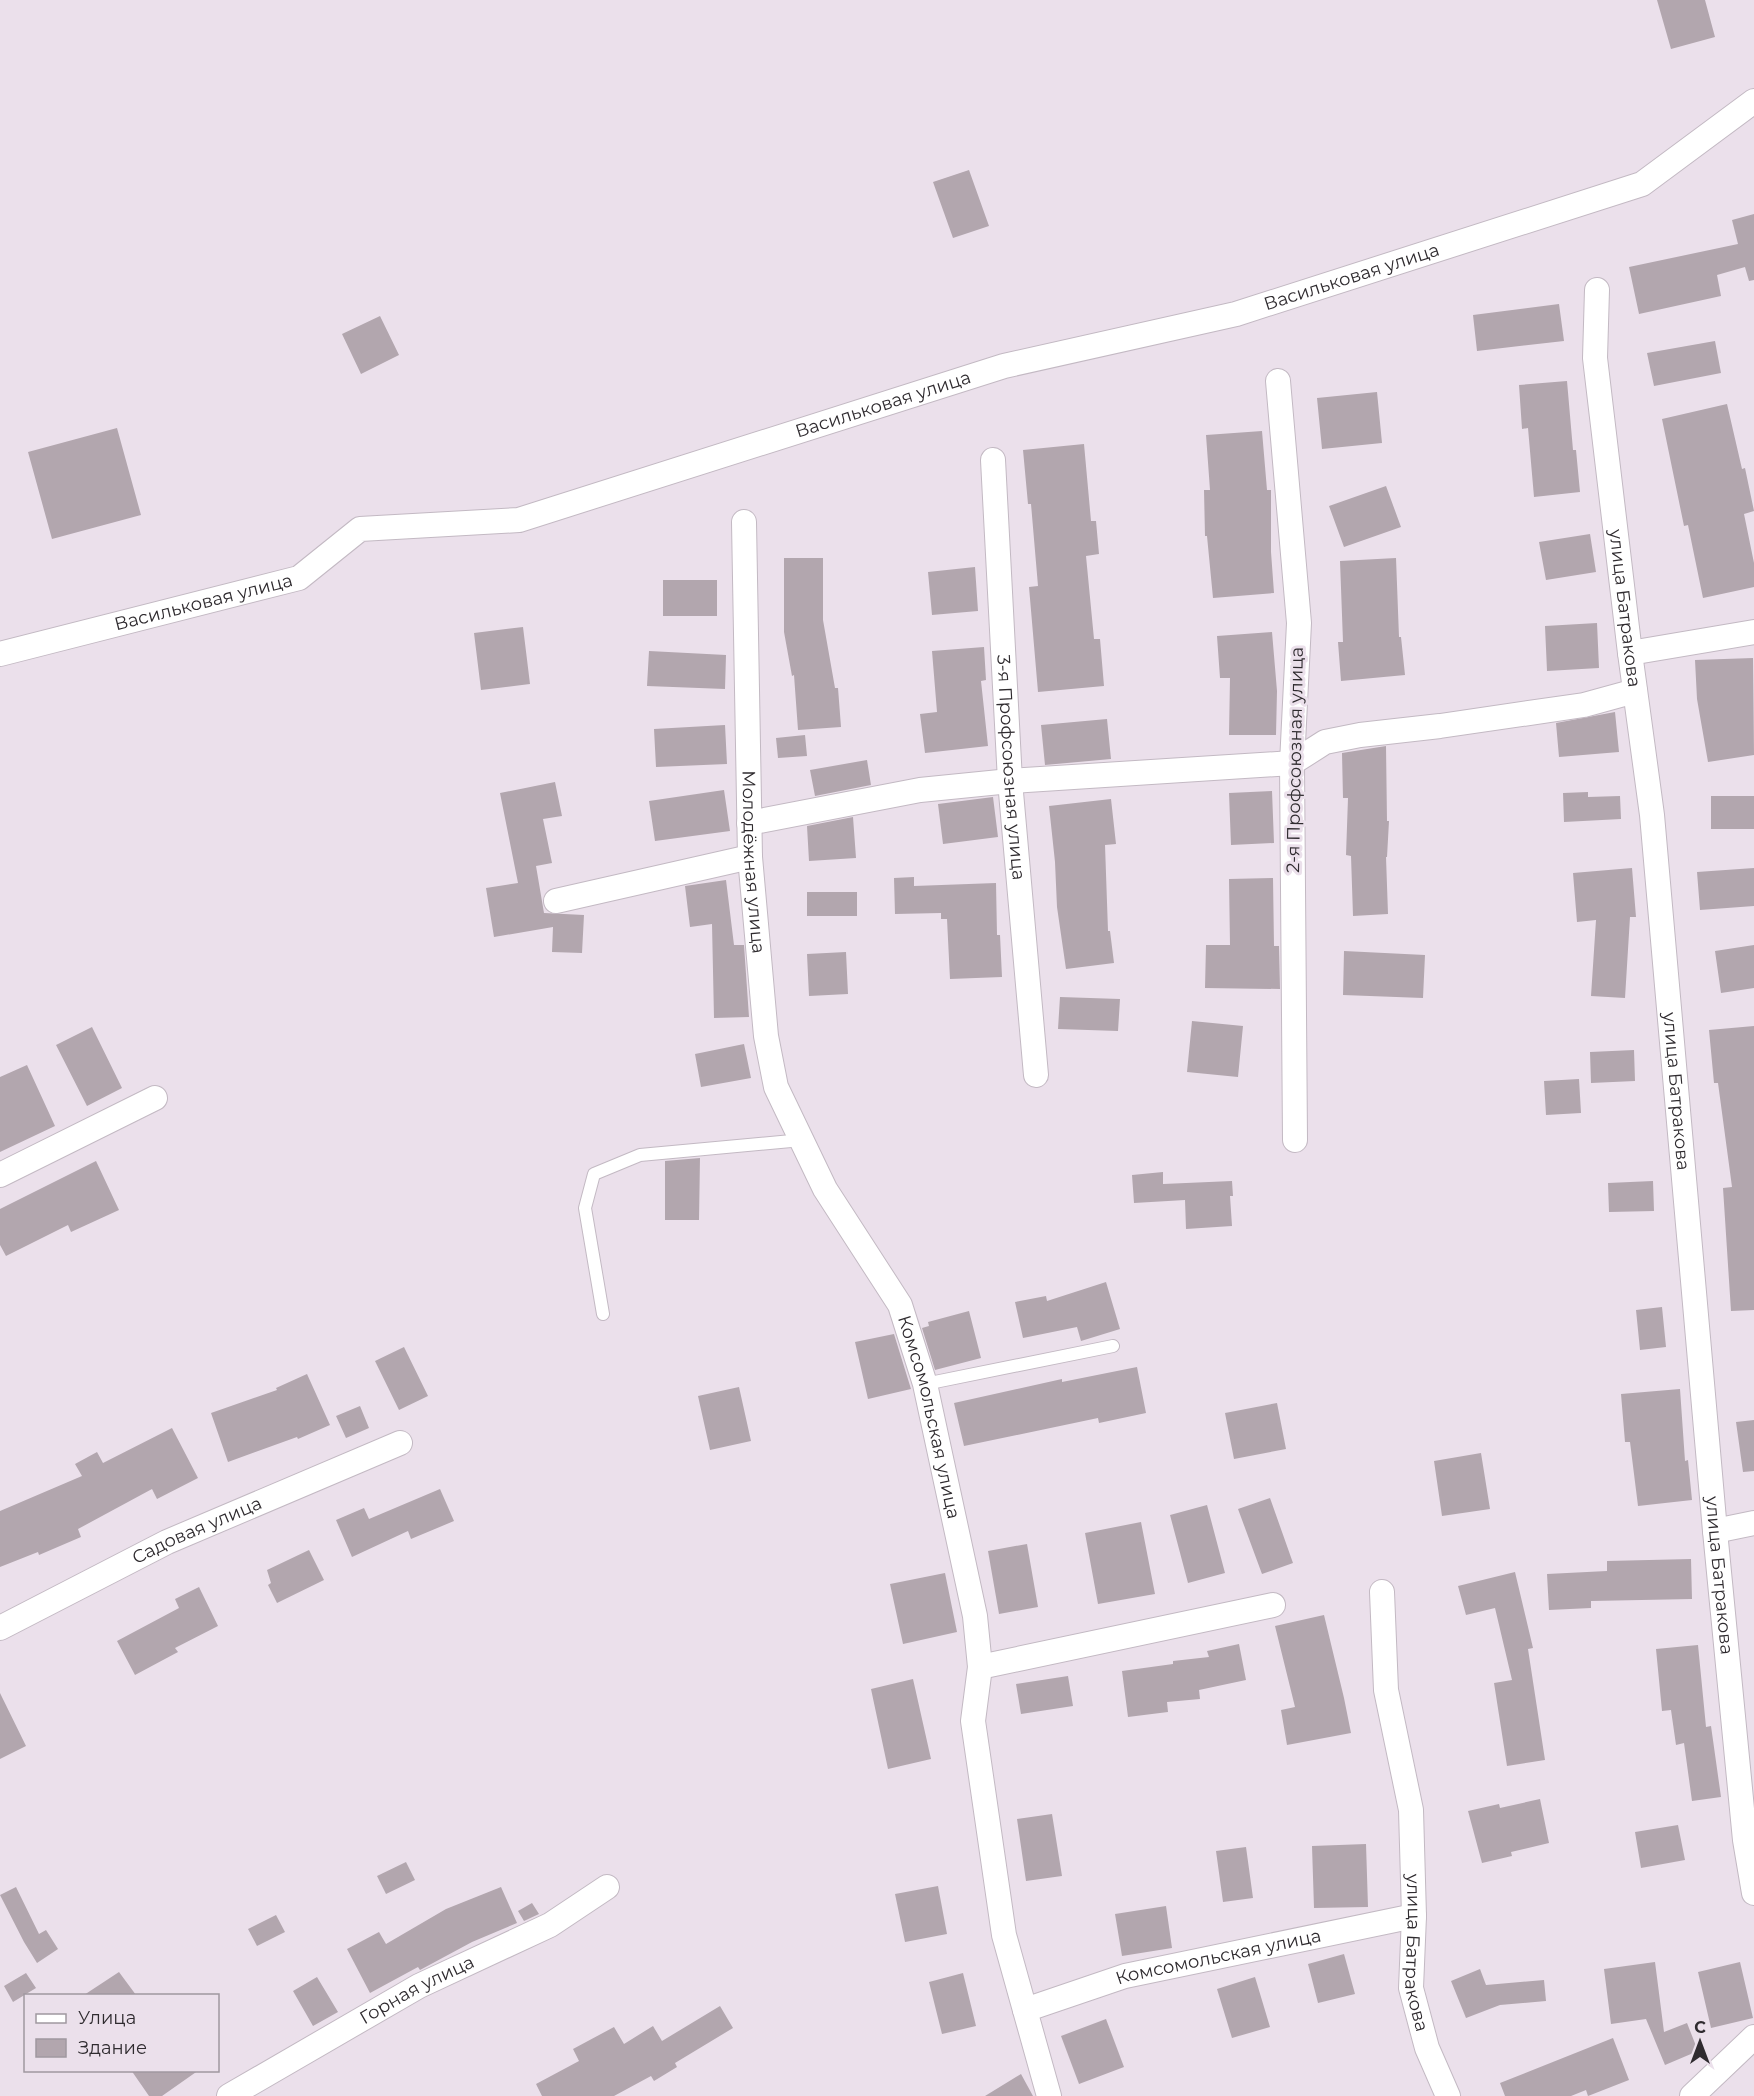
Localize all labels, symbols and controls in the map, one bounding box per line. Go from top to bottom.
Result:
street label: Васильковая улица [1261,239,1442,315]
street label: Васильковая улица [793,366,974,443]
street label: улица Батракова [1604,527,1646,689]
street label: Васильковая улица [112,569,295,635]
street label: 2-я Профсоюзная улица [1282,647,1308,873]
street label: 3-я Профсоюзная улица [992,654,1030,881]
street label: Молодёжная улица [737,770,770,954]
street label: улица Батракова [1658,1010,1694,1171]
street label: Комсомольская улица [893,1313,965,1521]
street label: Садовая улица [128,1492,265,1569]
street label: улица Батракова [1701,1494,1738,1656]
street label: улица Батракова [1400,1873,1433,2034]
street label: Комсомольская улица [1113,1925,1323,1989]
street label: Горная улица [356,1951,478,2029]
legend [24,1994,219,2072]
text: Улица [78,2007,136,2029]
north arrow [1670,2012,1730,2072]
text: С [1694,2018,1706,2037]
text: Здание [78,2037,147,2059]

